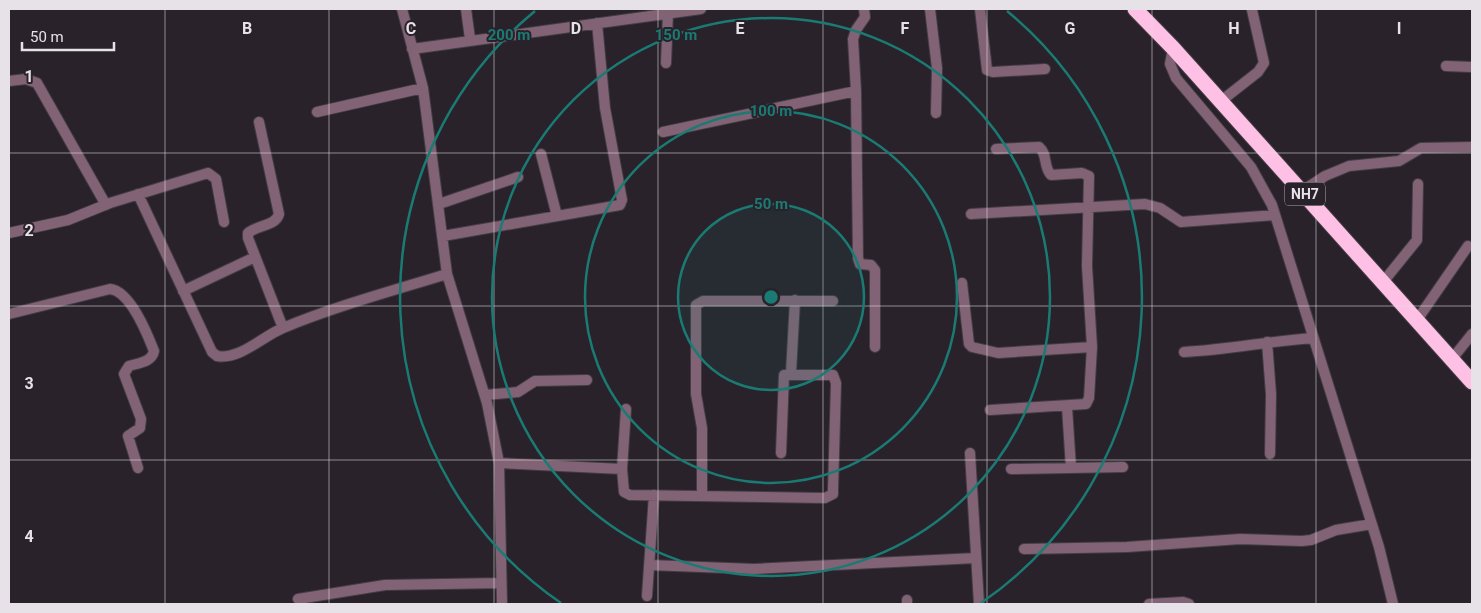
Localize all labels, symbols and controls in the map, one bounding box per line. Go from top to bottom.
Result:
text: B [242,19,252,38]
text: C [406,19,416,38]
text: D [571,19,581,38]
text: E [736,19,745,38]
text: F [901,19,910,38]
text: G [1065,19,1076,38]
text: H [1228,19,1240,38]
text: I [1397,19,1401,38]
scale bar [22,20,115,52]
text: 200 m [488,26,530,44]
text: 150 m [655,26,697,44]
text: 50 m [30,28,64,46]
text: 1 [24,67,34,86]
text: 100 m [750,102,792,120]
road number: NH7 [1285,182,1325,205]
text: 50 m [754,195,788,213]
text: 2 [24,221,34,240]
centre of rings [762,288,780,306]
text: 3 [24,374,34,393]
text: 4 [24,527,34,546]

